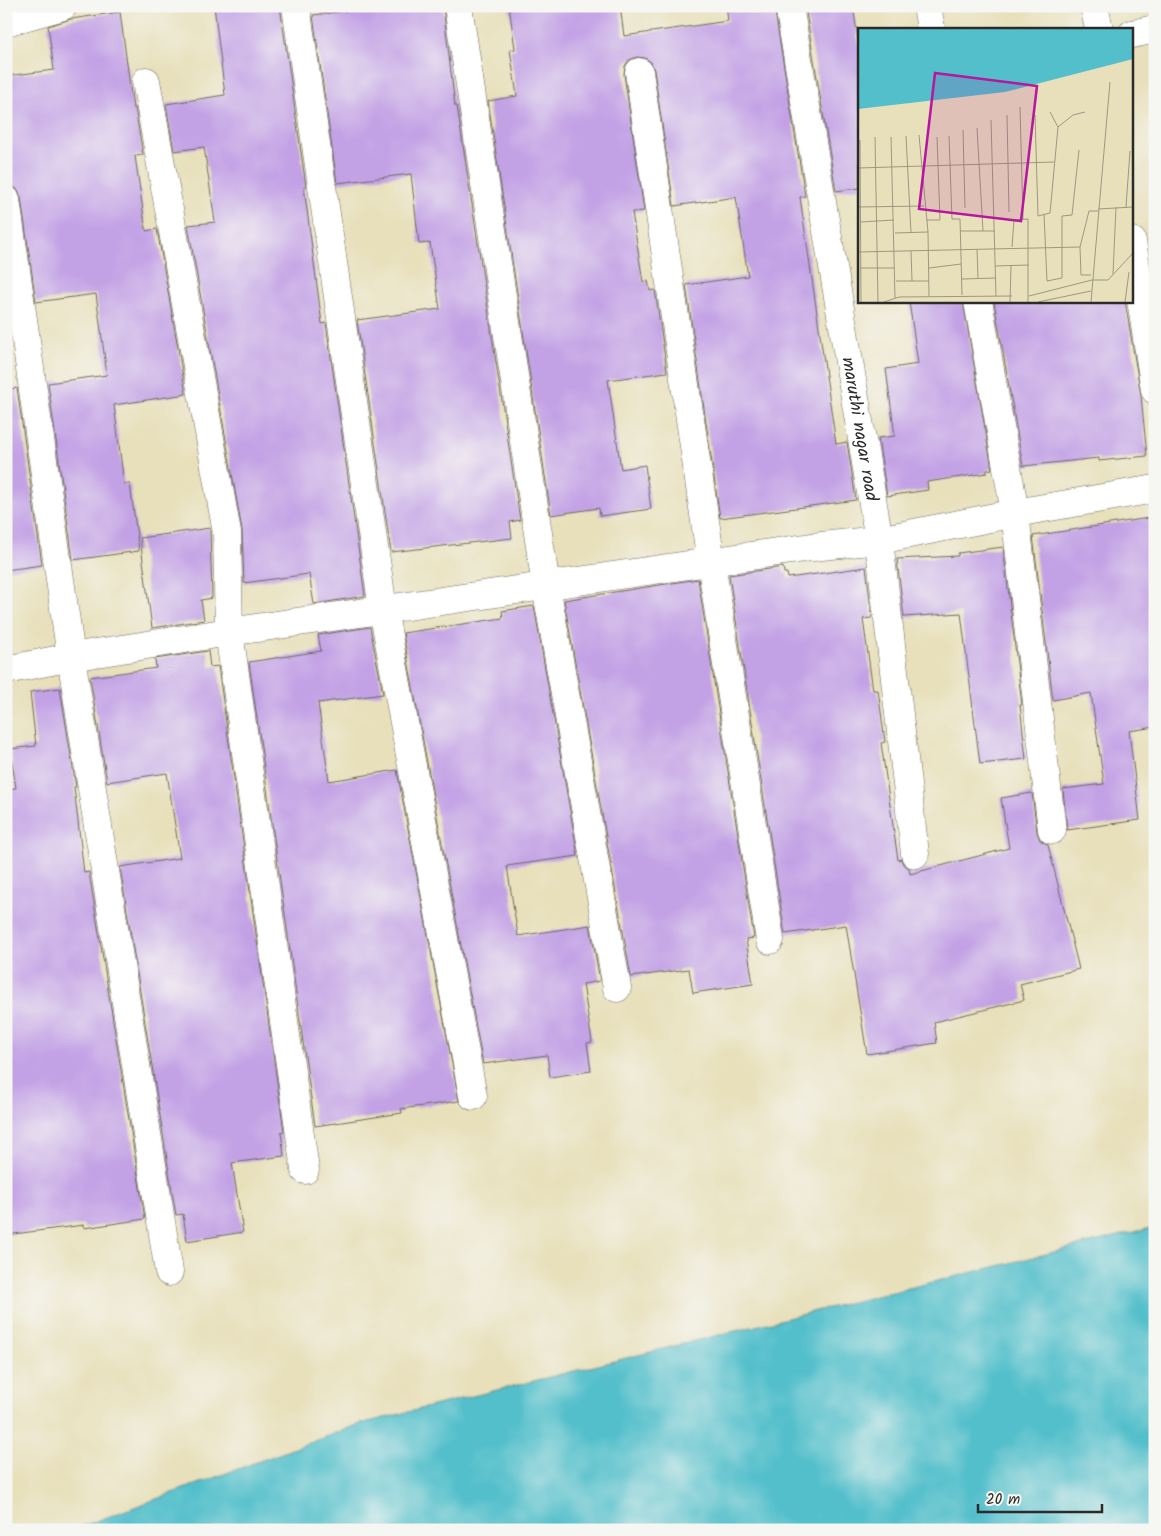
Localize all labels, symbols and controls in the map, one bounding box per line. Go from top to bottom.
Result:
inset map [858,28,1134,302]
street label: maruthi nagar road [832,355,885,504]
scale bar [978,1481,1102,1513]
text: 20 m [986,1488,1020,1512]

